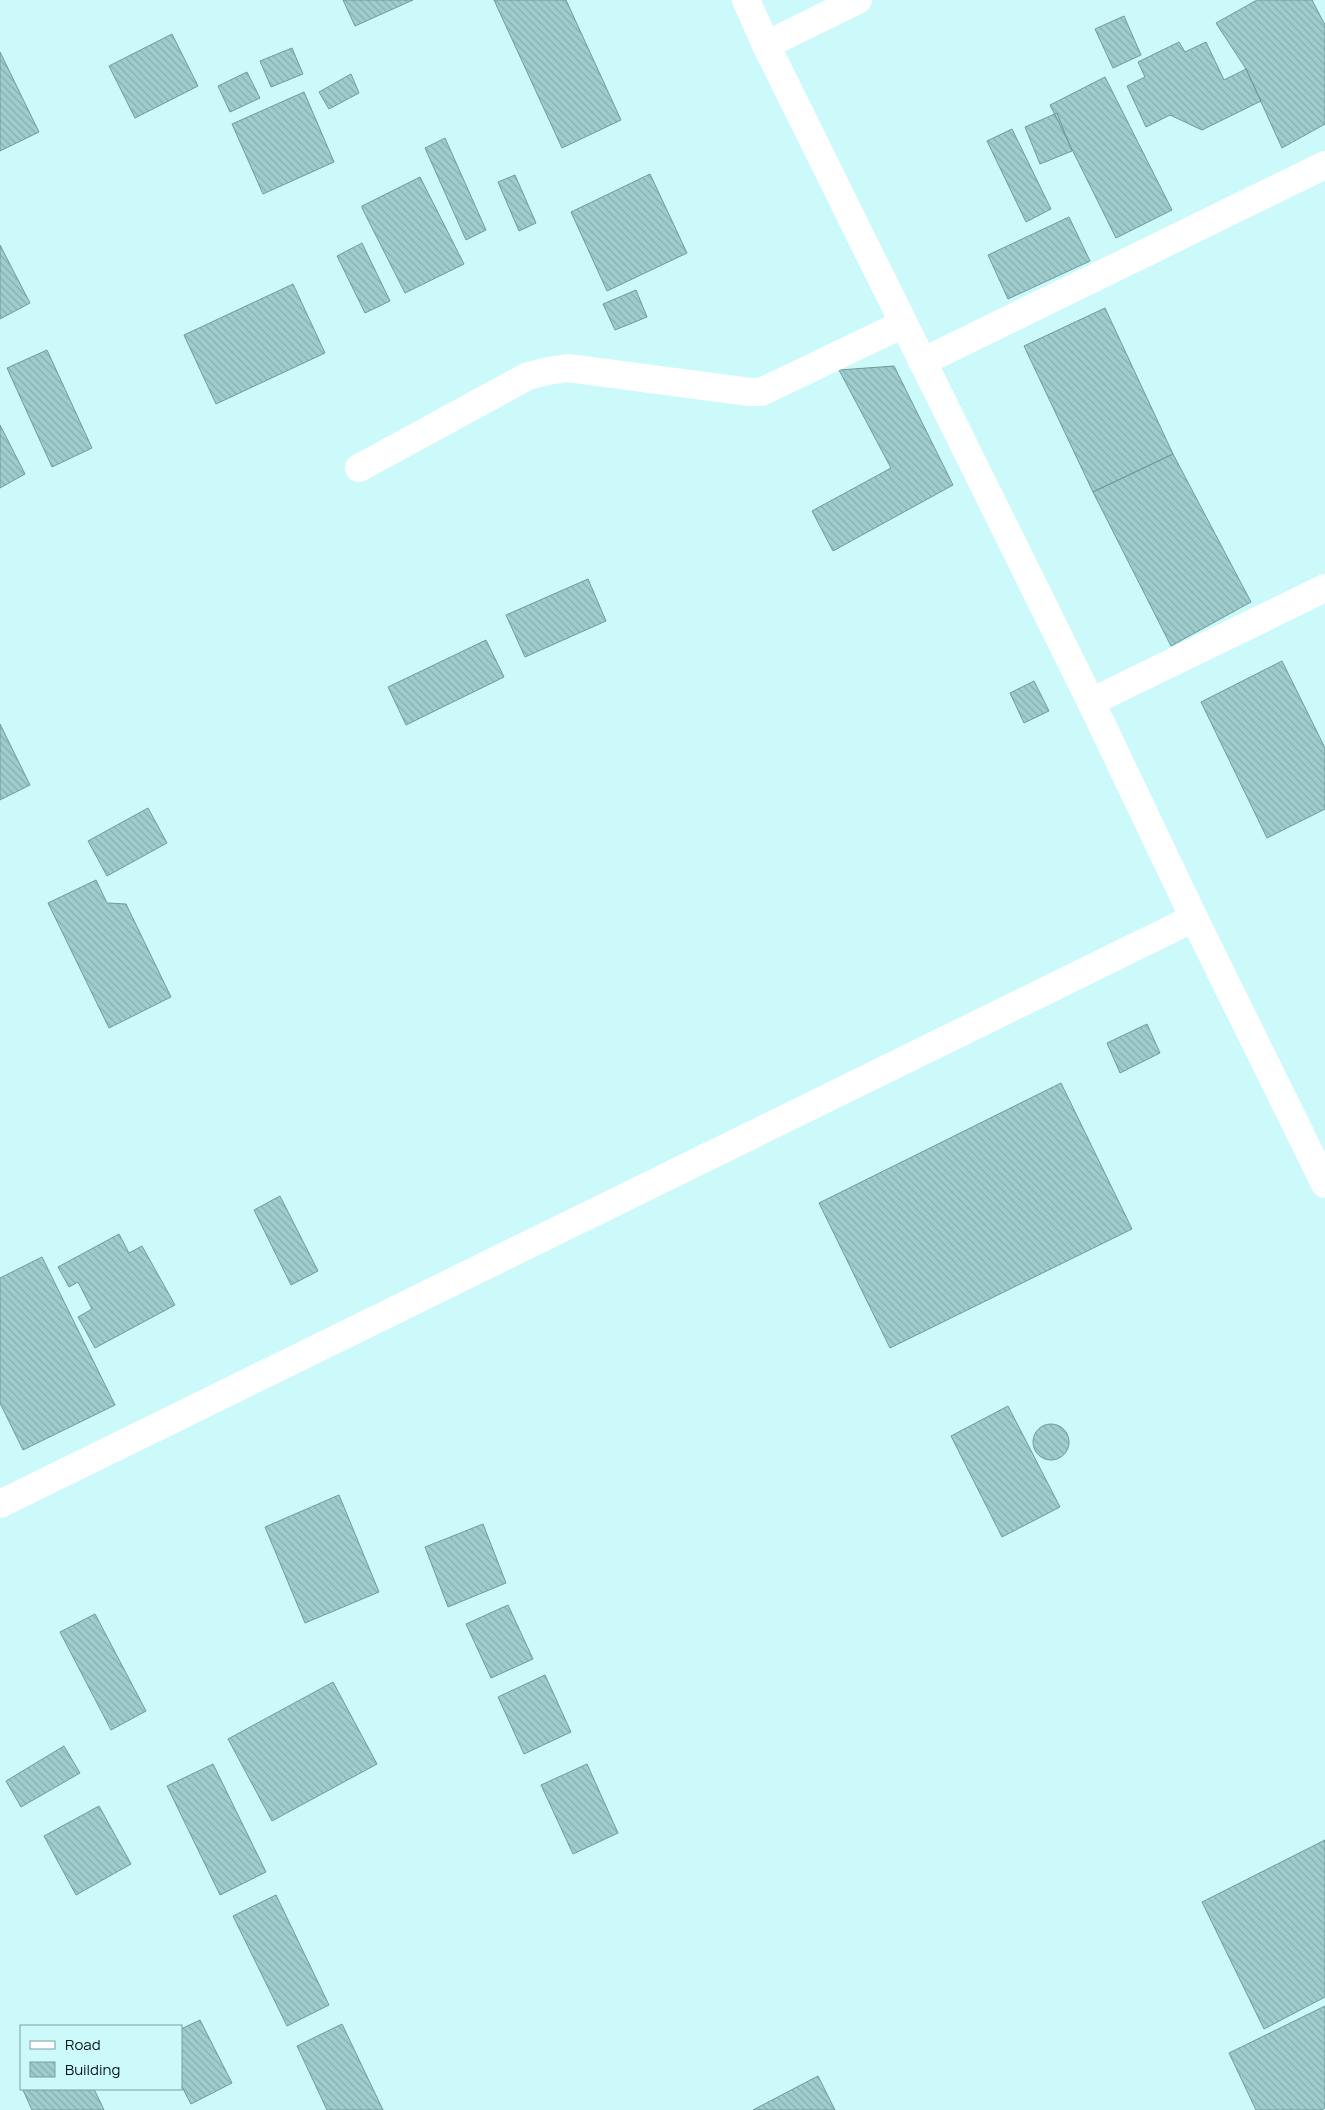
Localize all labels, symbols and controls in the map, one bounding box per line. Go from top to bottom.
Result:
legend [20,2025,182,2090]
text: Road [65,2034,101,2055]
text: Building [65,2059,120,2080]

